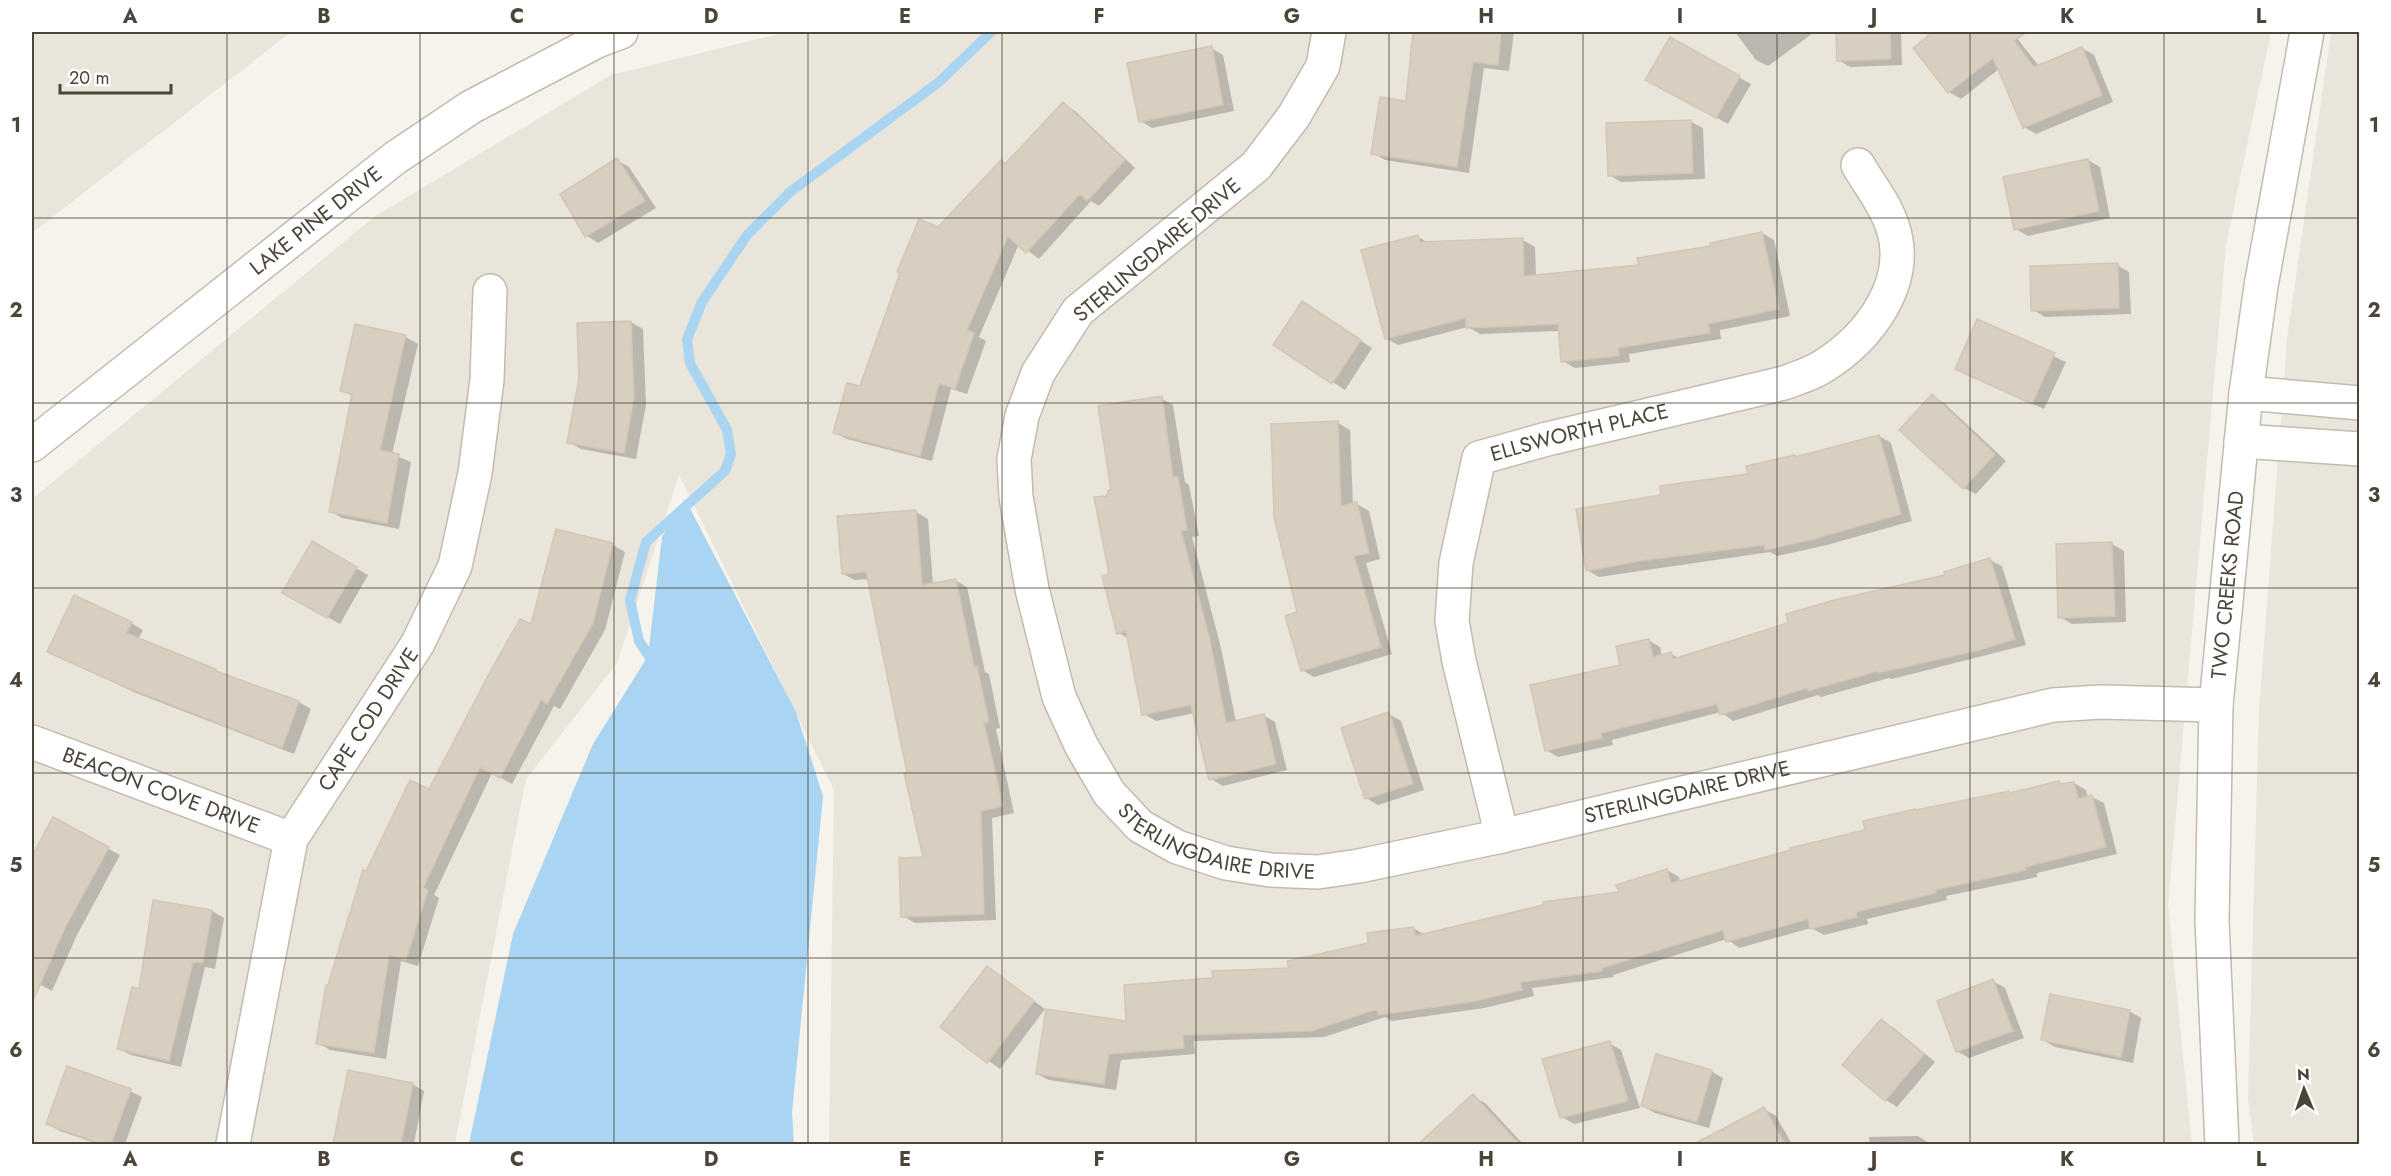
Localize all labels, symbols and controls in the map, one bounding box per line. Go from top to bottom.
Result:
text: A [122,2,138,31]
text: B [317,2,331,31]
text: C [510,2,524,31]
text: D [704,2,718,31]
text: E [899,2,911,31]
text: F [1093,2,1105,31]
text: G [1284,2,1300,31]
text: H [1478,2,1494,31]
text: I [1677,2,1683,31]
text: J [1867,2,1877,31]
text: K [2060,2,2074,31]
text: L [2256,2,2267,31]
scale bar [60,57,171,95]
text: 20 m [69,65,109,91]
text: 1 [11,111,21,140]
text: 1 [2369,111,2379,140]
street label: LAKE PINE DRIVE [243,159,388,282]
street label: STERLINGDAIRE DRIVE [1067,171,1247,329]
text: 2 [9,296,23,325]
text: 2 [2367,296,2381,325]
street label: ELLSWORTH PLACE [1487,396,1671,469]
text: 3 [10,481,22,510]
text: 3 [2368,481,2380,510]
street label: TWO CREEKS ROAD [2204,489,2252,680]
street label: CAPE COD DRIVE [311,642,426,797]
text: 4 [9,666,23,695]
text: 4 [2367,666,2381,695]
street label: BEACON COVE DRIVE [58,740,264,841]
street label: STERLINGDAIRE DRIVE [1581,753,1793,831]
street label: STERLINGDAIRE DRIVE [1111,796,1316,887]
text: 5 [10,851,23,880]
text: 5 [2368,851,2381,880]
text: 6 [9,1036,23,1065]
text: 6 [2367,1036,2381,1065]
north arrow [2274,1059,2334,1119]
text: N [2297,1063,2310,1086]
text: A [122,1145,138,1174]
text: B [317,1145,331,1174]
text: C [510,1145,524,1174]
text: D [704,1145,718,1174]
text: E [899,1145,911,1174]
text: F [1093,1145,1105,1174]
text: G [1284,1145,1300,1174]
text: H [1478,1145,1494,1174]
text: I [1677,1145,1683,1174]
text: J [1867,1145,1877,1174]
text: K [2060,1145,2074,1174]
text: L [2256,1145,2267,1174]

